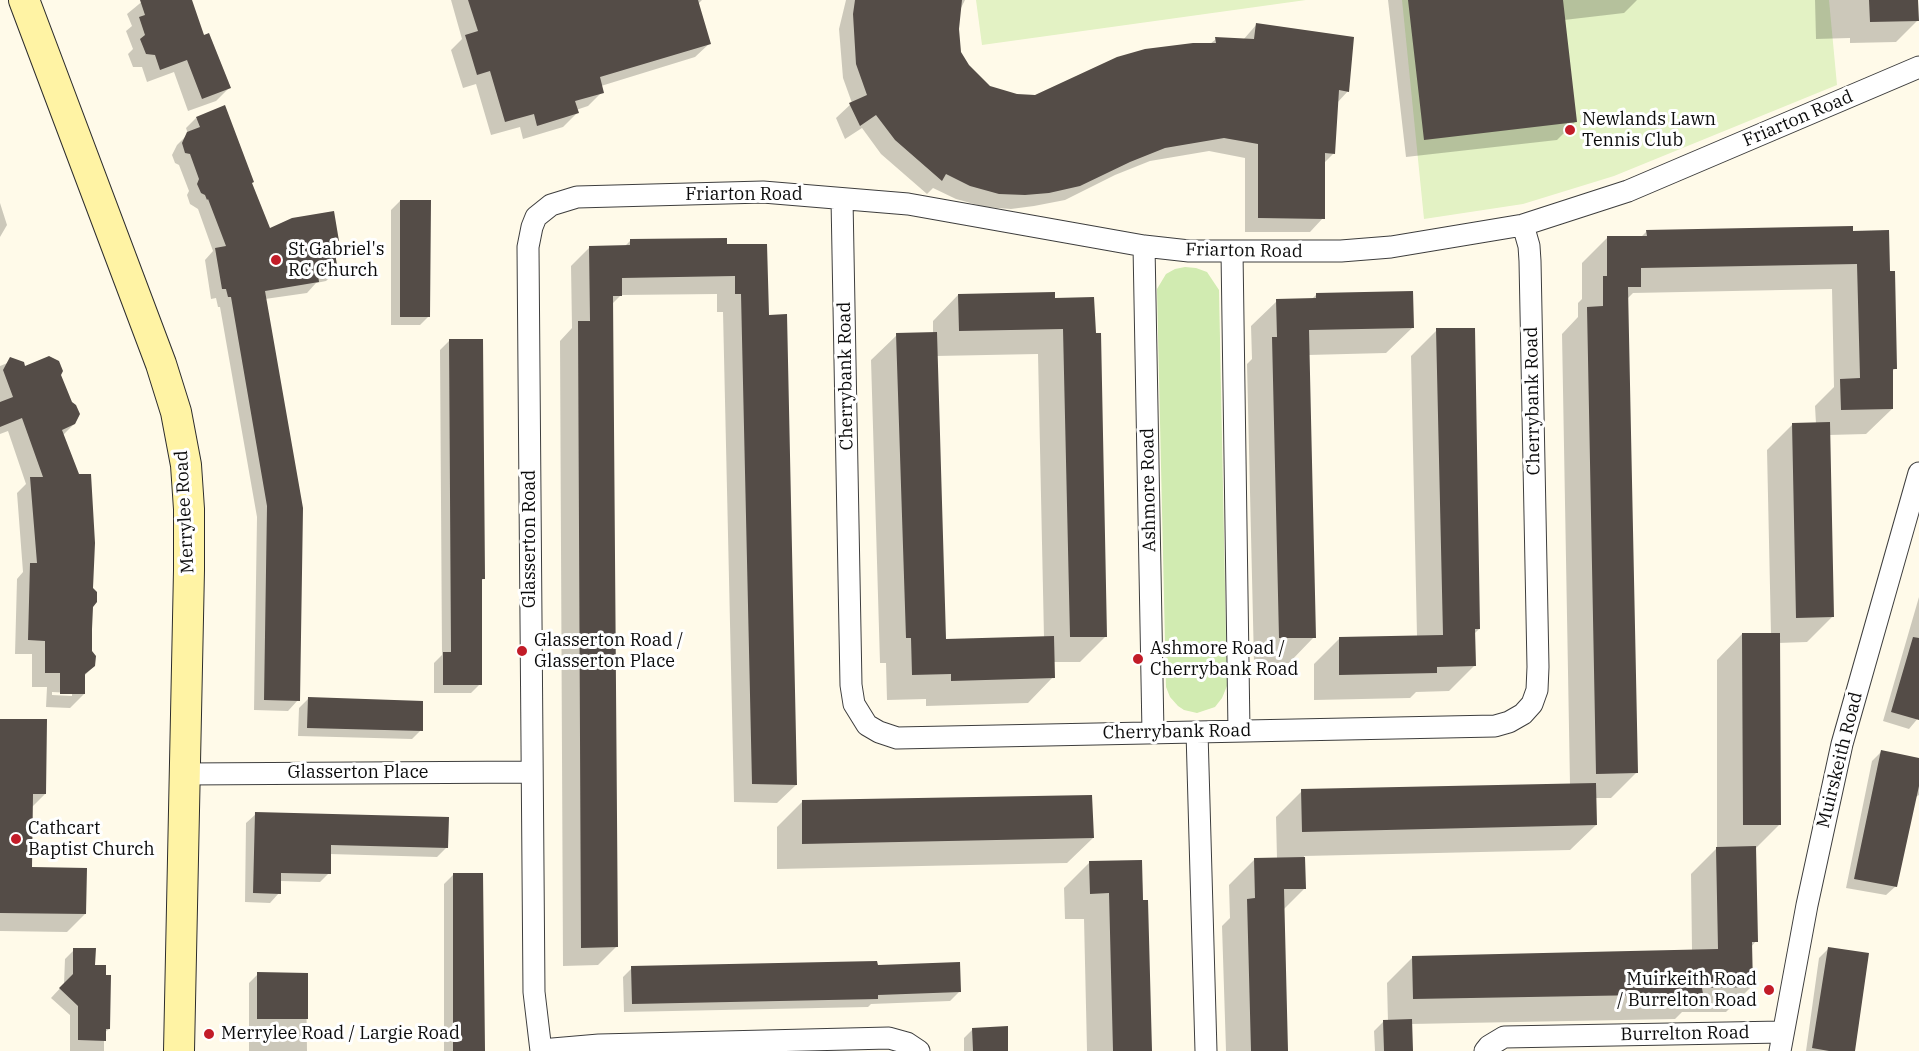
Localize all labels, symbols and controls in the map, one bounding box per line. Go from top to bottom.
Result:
street label: Friarton Road [1740,86,1856,152]
place label: Newlands Lawn Tennis Club [1582,109,1716,152]
marker: Newlands Lawn Tennis Club [1563,123,1577,137]
street label: Friarton Road [685,184,803,206]
place label: St Gabriel's RC Church [288,239,384,282]
street label: Friarton Road [1185,239,1303,263]
marker: St Gabriel's RC Church [269,253,283,267]
street label: Cherrybank Road [834,302,858,450]
street label: Cherrybank Road [1521,327,1545,475]
street label: Ashmore Road [1137,428,1161,552]
street label: Merrylee Road [171,450,199,574]
street label: Glasserton Road [519,470,541,608]
place label: Glasserton Road / Glasserton Place [534,630,683,672]
place label: Ashmore Road / Cherrybank Road [1150,638,1299,680]
marker: Glasserton Road / Glasserton Place [515,644,529,658]
marker: Ashmore Road / Cherrybank Road [1131,652,1145,666]
street label: Muirskeith Road [1813,690,1867,830]
street label: Cherrybank Road [1103,720,1251,744]
street label: Glasserton Place [288,762,428,784]
place label: Cathcart Baptist Church [28,818,155,860]
marker: Cathcart Baptist Church [9,832,23,846]
place label: Muirkeith Road / Burrelton Road [1617,969,1757,1012]
marker: Muirkeith Road / Burrelton Road [1762,983,1776,997]
street label: Burrelton Road [1620,1022,1750,1046]
place label: Merrylee Road / Largie Road [221,1023,460,1045]
marker: Merrylee Road / Largie Road [202,1027,216,1041]

